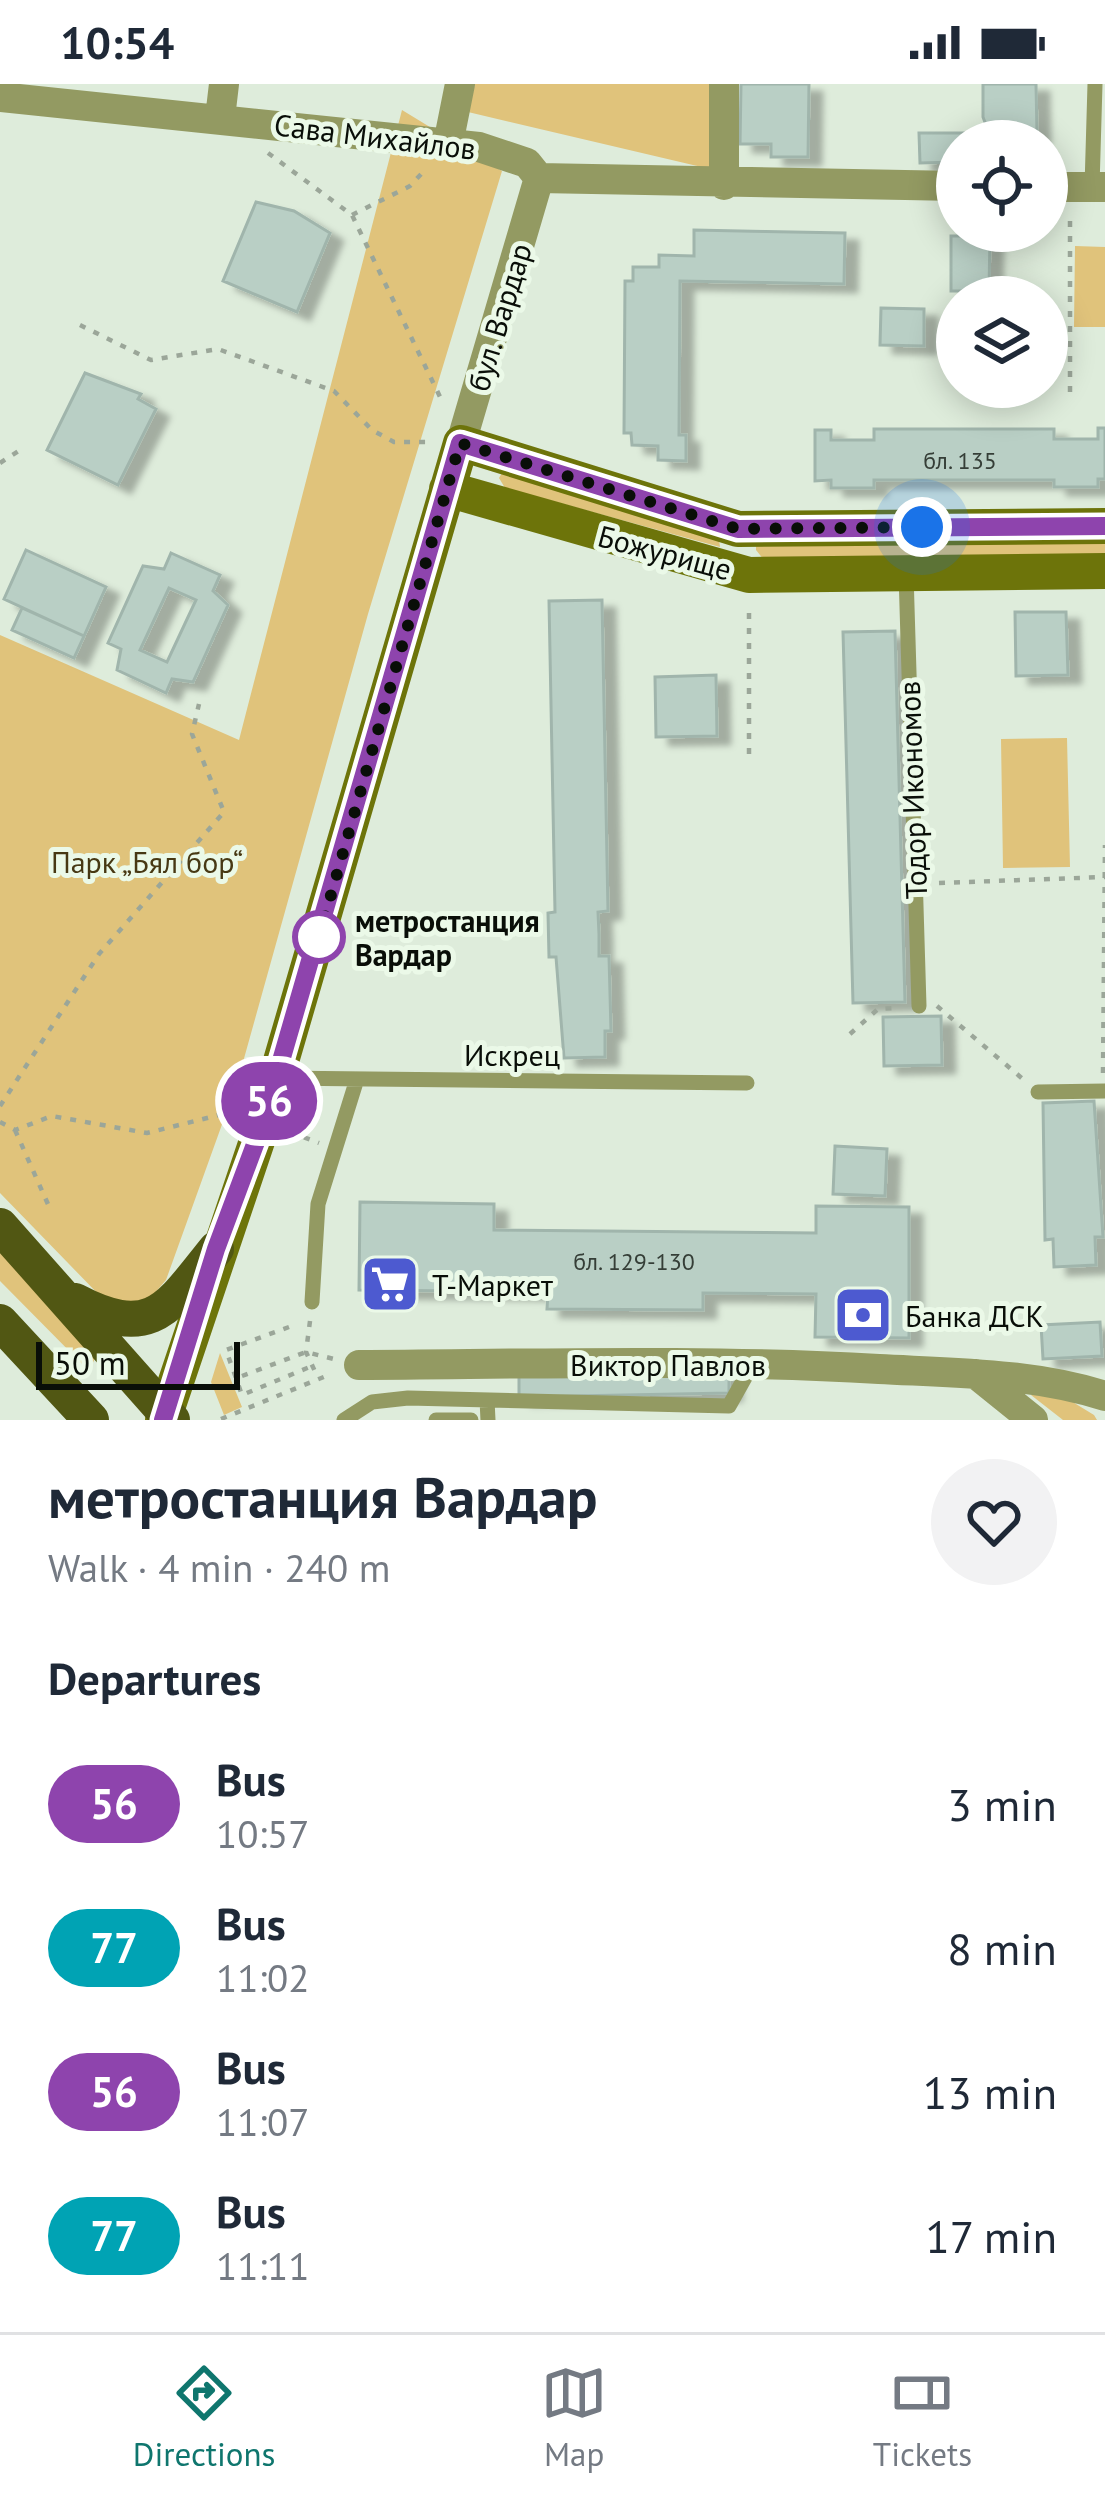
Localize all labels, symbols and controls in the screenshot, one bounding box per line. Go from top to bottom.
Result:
text: 10:54 [60,13,174,71]
street label: Сава Михайлов [272,104,478,168]
map controls [936,120,1068,408]
button: locate [936,120,1068,252]
street label: бул. Вардар [458,239,540,395]
button: layers [936,276,1068,408]
house number: бл. 135 [923,445,997,476]
your location [892,497,952,557]
street label: Божурище [594,515,736,589]
street label: Тодор Икономов [889,680,935,900]
park label: Парк „Бял бор“ [51,842,243,881]
place label: метростанция Вардар [355,901,540,974]
marker: метростанция Вардар [294,912,344,962]
street label: Искрец [464,1035,560,1074]
line badge: 56 [215,1062,323,1140]
text: 56 [245,1073,293,1128]
house number: бл. 129-130 [573,1246,695,1277]
supermarket icon: Т-Маркет [359,1253,421,1315]
place label: Т-Маркет [432,1265,553,1304]
bank icon: Банка ДСК [832,1284,894,1346]
place label: Банка ДСК [905,1296,1044,1335]
scale bar [36,1336,240,1389]
text: 50 m [54,1341,126,1384]
street label: Виктор Павлов [570,1345,766,1384]
button: heart [931,1459,1057,1585]
text: метростанция Вардар [48,1460,597,1534]
text: Walk · 4 min · 240 m [48,1542,390,1593]
text: Departures [48,1649,261,1707]
text: Bus [216,1750,286,1808]
text: 3 min [947,1775,1057,1833]
text: 56 [90,1776,138,1831]
text: 10:57 [216,1808,310,1859]
text: Bus [216,1894,286,1952]
text: 8 min [947,1919,1057,1977]
text: 77 [90,1920,138,1975]
text: 11:02 [216,1952,310,2003]
text: Bus [216,2038,286,2096]
text: 13 min [923,2063,1057,2121]
text: 56 [90,2064,138,2119]
text: 11:07 [216,2096,310,2147]
text: Bus [216,2182,286,2240]
text: 17 min [925,2207,1057,2265]
text: 77 [90,2208,138,2263]
text: 11:11 [216,2240,310,2291]
tab: Directions [133,2360,275,2475]
tab: Map [541,2360,607,2475]
tab: Tickets [873,2360,972,2475]

